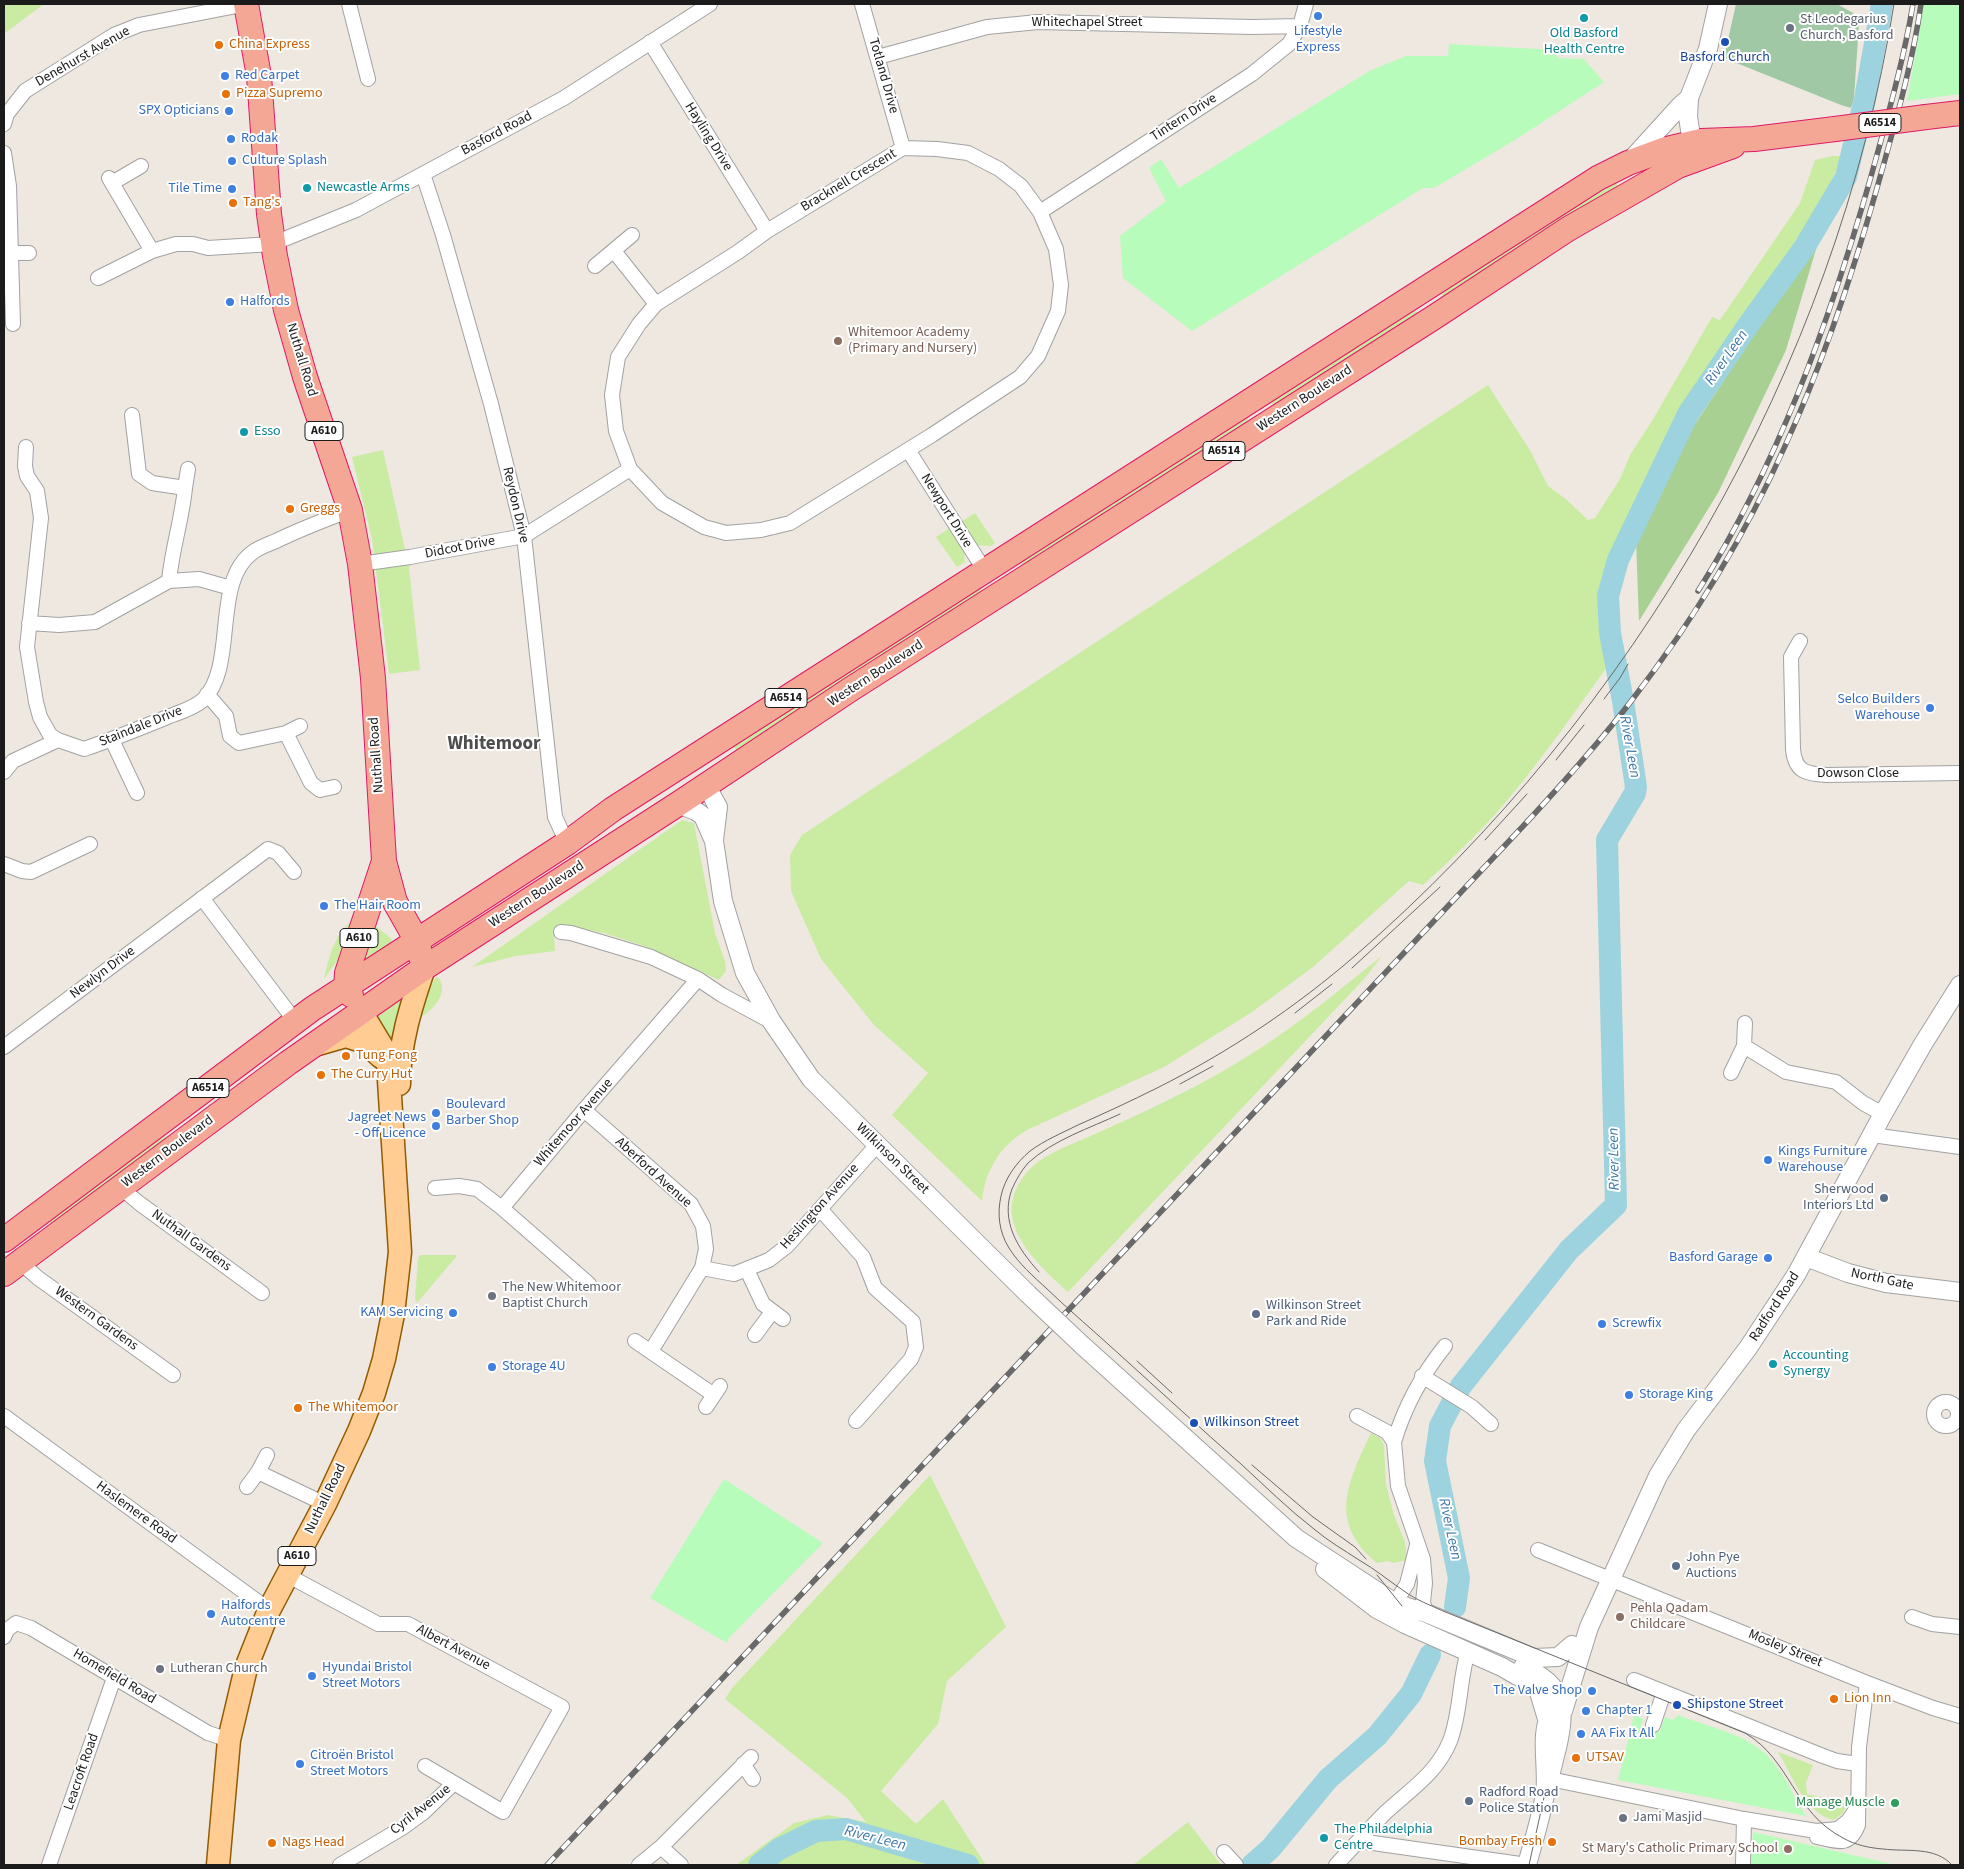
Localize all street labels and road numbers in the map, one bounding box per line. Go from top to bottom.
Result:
street label: Whitechapel Street [1032,15,1142,31]
street label: Denehurst Avenue [33,23,133,91]
street label: Totland Drive [864,36,902,116]
street label: Tintern Drive [1148,90,1220,146]
street label: Hayling Drive [680,100,736,174]
street label: Basford Road [459,108,535,160]
road number: A6514 [1859,114,1901,132]
street label: Bracknell Crescent [798,146,900,216]
street label: Nuthall Road [282,321,320,399]
street label: Western Boulevard [1254,362,1356,436]
road number: A610 [305,422,343,441]
road number: A6514 [1203,442,1245,461]
street label: Reydon Drive [498,465,532,545]
street label: Newport Drive [917,471,975,551]
street label: Didcot Drive [423,533,497,563]
street label: Western Boulevard [825,637,927,711]
road number: A6514 [765,688,807,708]
street label: Staindale Drive [97,703,185,751]
street label: Nuthall Road [366,716,388,794]
street label: Dowson Close [1817,766,1899,782]
street label: Western Boulevard [486,858,588,932]
road number: A610 [340,928,378,948]
street label: Newlyn Drive [67,943,139,1003]
street label: Whitemoor Avenue [531,1076,617,1170]
road number: A6514 [187,1078,229,1098]
street label: Western Boulevard [119,1112,217,1192]
street label: Wilkinson Street [852,1120,932,1198]
street label: Aberford Avenue [611,1134,695,1212]
street label: Heslington Avenue [777,1161,863,1253]
street label: Nuthall Gardens [148,1206,234,1276]
street label: North Gate [1849,1265,1915,1295]
street label: Radford Road [1746,1269,1804,1345]
street label: Western Gardens [51,1283,141,1355]
street label: Nuthall Road [302,1461,350,1537]
street label: Haslemere Road [92,1478,180,1548]
road number: A610 [278,1546,316,1565]
street label: Albert Avenue [413,1621,493,1675]
street label: Mosley Street [1745,1626,1825,1672]
street label: Homefield Road [69,1646,159,1708]
street label: Leacroft Road [61,1731,103,1813]
street label: Cyril Avenue [387,1781,455,1839]

